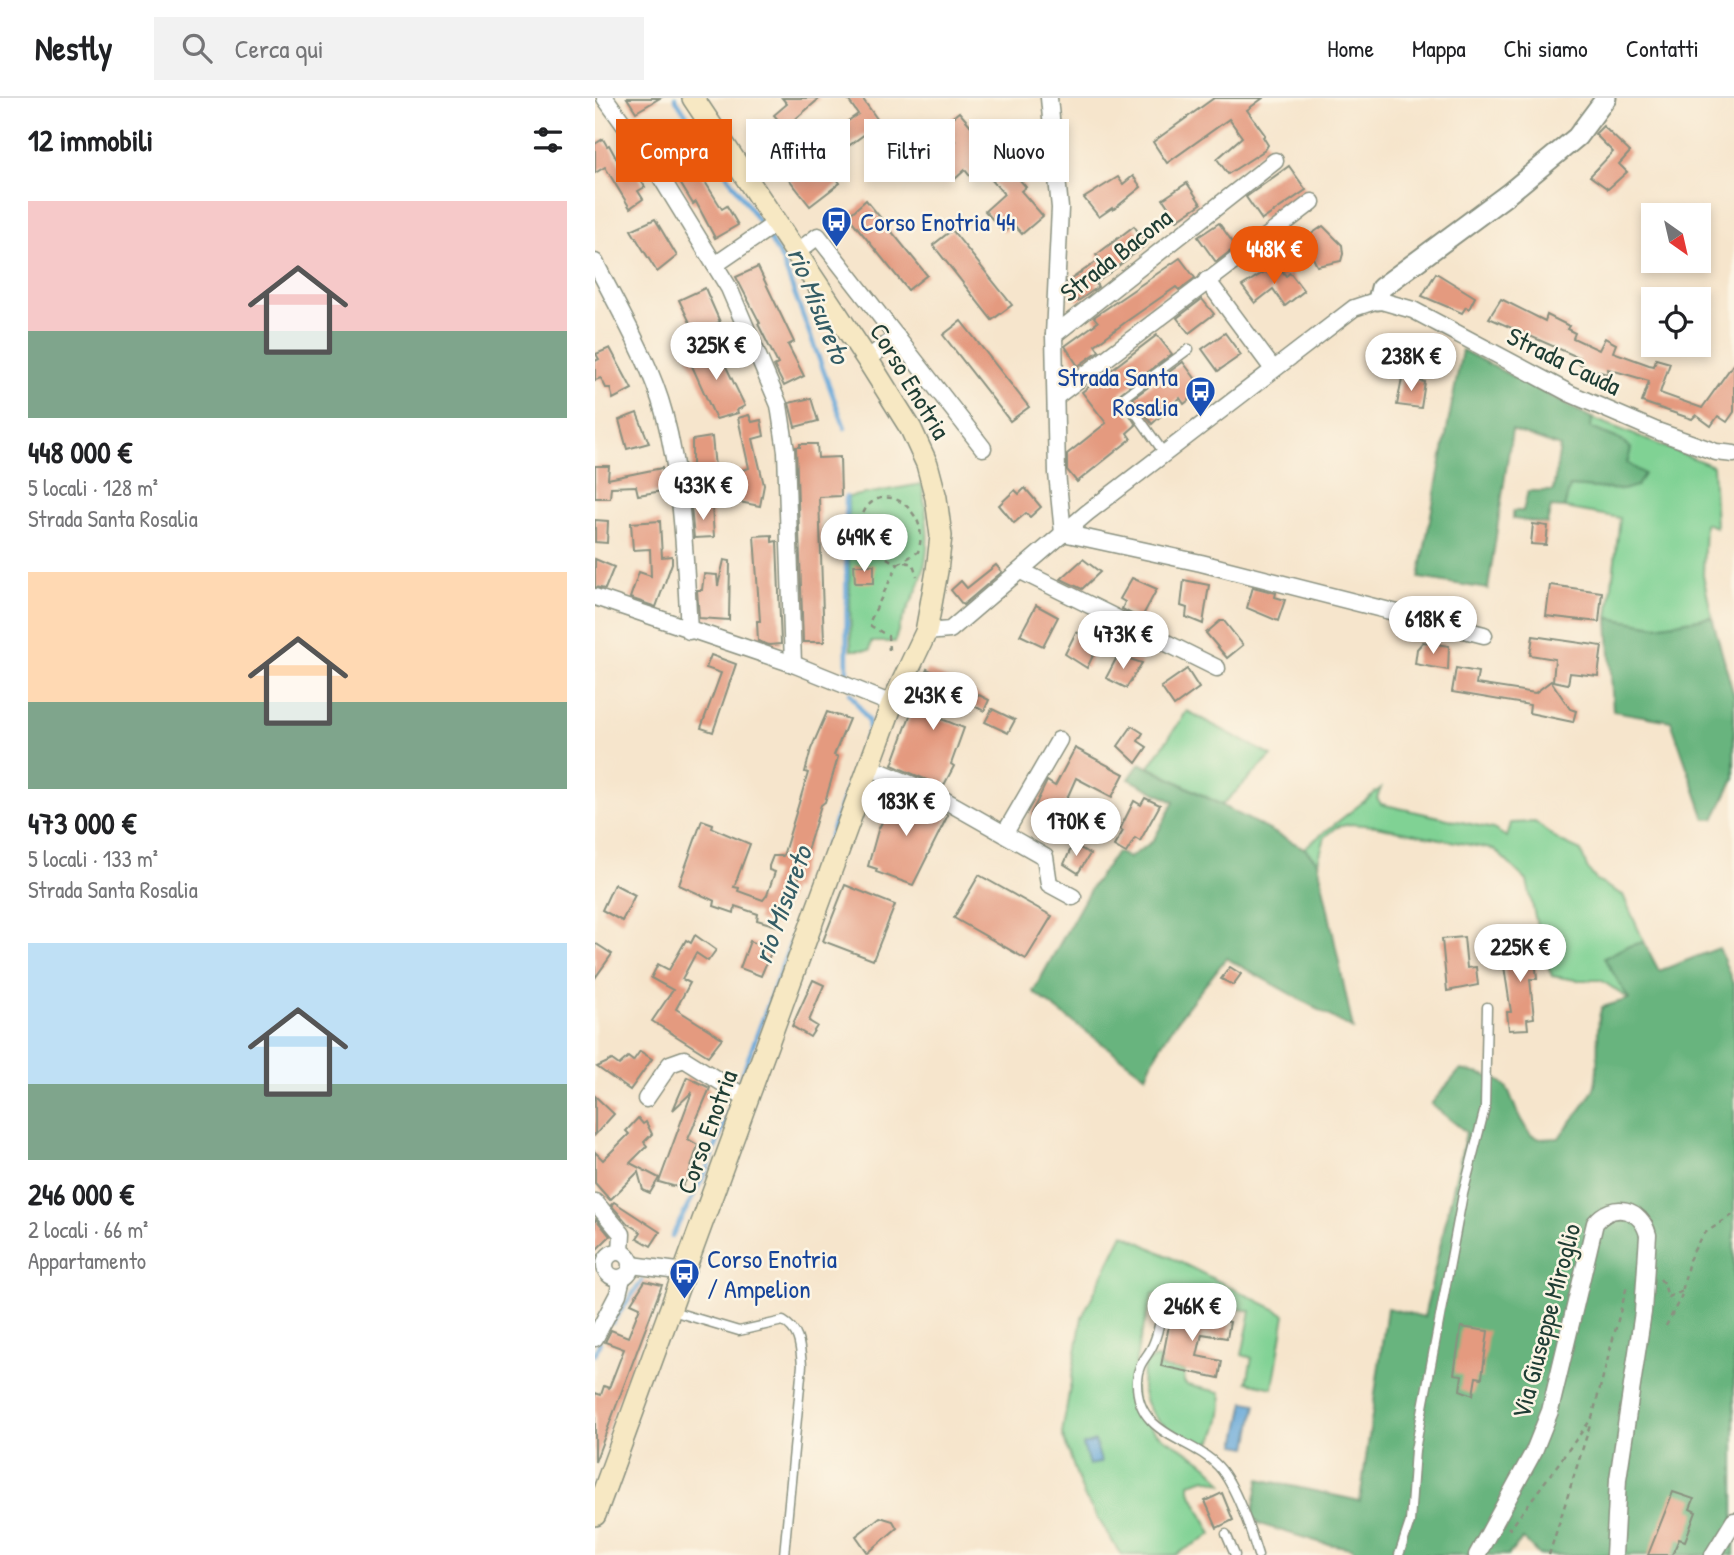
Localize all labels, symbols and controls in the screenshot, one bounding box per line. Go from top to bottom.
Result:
search box [154,17,644,80]
text: Nestly [35,26,112,70]
icon: search [178,29,216,67]
text: Cerca qui [234,31,324,66]
text: Home [1327,32,1374,64]
text: Mappa [1412,32,1466,64]
text: Chi siamo [1504,32,1588,64]
text: Contatti [1626,32,1699,64]
chip: Compra [616,119,732,182]
chip: Affitta [746,119,850,182]
chip: Filtri [864,119,955,182]
chip: Nuovo [969,119,1069,182]
text: 12 immobili [28,120,153,160]
icon: filters [529,121,567,159]
street label: Strada Bacona [1052,200,1179,309]
north arrow [1641,203,1711,273]
map controls [1641,203,1711,357]
place label: Corso Enotria 44 [860,204,1015,239]
bus stop icon: Corso Enotria 44 [820,205,854,249]
pin: 448K € [1217,226,1331,286]
text: 448K € [1246,233,1302,264]
water label: rio Misureto [778,241,860,371]
icon: home [235,247,361,373]
button: locate [1641,287,1711,357]
street label: Corso Enotria [862,316,959,445]
street label: Strada Cauda [1501,318,1627,403]
pin: 325K € [659,322,773,382]
text: 325K € [686,329,746,360]
pin: 238K € [1354,334,1468,393]
text: 238K € [1381,340,1441,371]
place label: Strada Santa Rosalia [1058,359,1178,424]
bus stop icon: Strada Santa Rosalia [1184,375,1218,419]
text: 448 000 € [28,432,132,472]
pin: 433K € [646,462,760,522]
text: 433K € [674,469,732,500]
text: 5 locali · 128 m² [28,472,158,503]
text: Strada Santa Rosalia [28,503,198,534]
pin: 649K € [807,514,921,574]
text: 649K € [837,521,891,552]
pin: 618K € [1376,596,1490,656]
text: 618K € [1405,603,1461,634]
pin: 473K € [1066,612,1180,671]
icon: home [235,618,361,744]
text: 473K € [1094,618,1152,649]
pin: 243K € [876,672,990,732]
text: 243K € [904,679,962,710]
pin: 183K € [849,778,963,838]
text: 183K € [878,785,935,816]
pin: 170K € [1019,798,1133,858]
text: 473 000 € [28,803,136,843]
text: 170K € [1047,805,1105,836]
water label: rio Misureto [743,839,821,969]
text: 5 locali · 133 m² [28,843,158,874]
text: Strada Santa Rosalia [28,874,198,905]
pin: 225K € [1463,924,1577,984]
text: 225K € [1490,931,1550,962]
icon: home [235,989,361,1115]
street label: Corso Enotria [668,1065,745,1199]
text: 246 000 € [28,1174,134,1214]
text: 2 locali · 66 m² [28,1214,148,1245]
street label: Via Giuseppe Miroglio [1503,1219,1588,1422]
place label: Corso Enotria / Ampelion [707,1241,837,1306]
text: Appartamento [28,1245,146,1276]
bus stop icon: Corso Enotria / Ampelion [667,1257,701,1301]
pin: 246K € [1135,1284,1249,1343]
text: 246K € [1164,1290,1220,1321]

